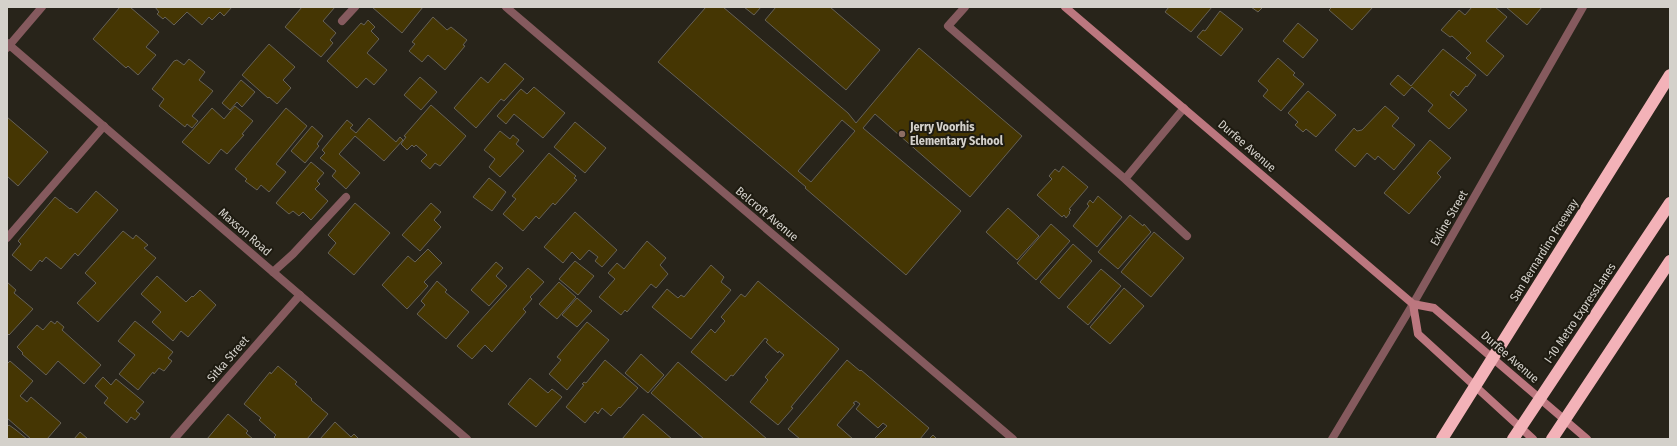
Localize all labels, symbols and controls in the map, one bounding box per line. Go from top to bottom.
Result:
street label: Durfee Avenue [1215,117,1279,175]
place label: Jerry Voorhis Elementary School [909,120,1004,148]
marker: Jerry Voorhis Elementary School [897,129,907,139]
street label: Belcroft Avenue [733,184,801,244]
street label: Exline Street [1428,188,1471,248]
street label: San Bernardino Freeway [1507,196,1582,304]
street label: Maxson Road [216,205,274,259]
street label: I-10 Metro ExpressLanes [1541,260,1619,366]
street label: Durfee Avenue [1478,328,1542,386]
street label: Sitka Street [204,333,252,385]

